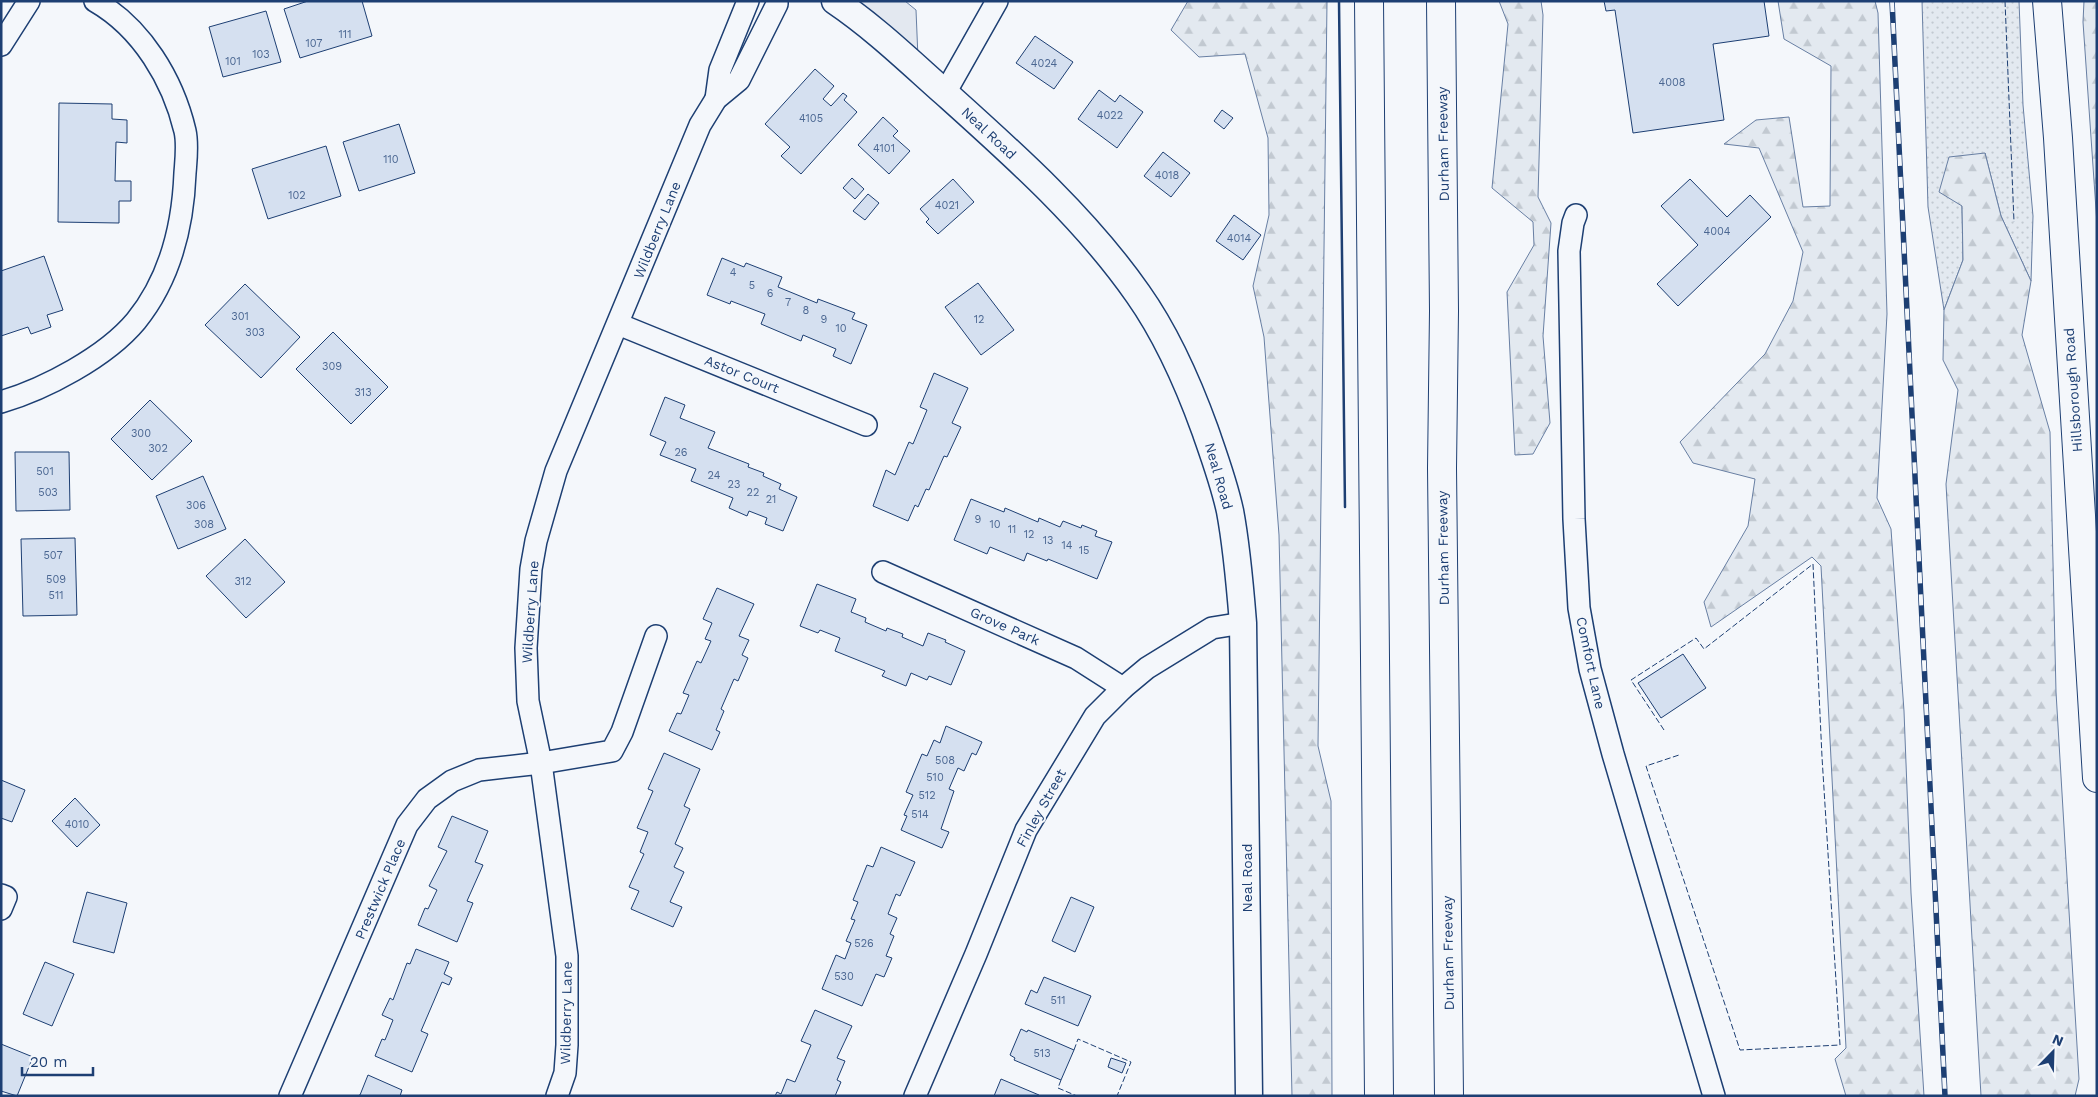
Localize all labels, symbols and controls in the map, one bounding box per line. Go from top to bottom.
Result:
house number: 111 [339,28,351,41]
house number: 107 [305,37,323,50]
house number: 103 [252,48,270,61]
house number: 101 [225,55,241,68]
house number: 4024 [1031,57,1057,70]
house number: 4008 [1658,76,1686,89]
street label: Durham Freeway [1434,86,1452,202]
street label: Neal Road [958,104,1020,162]
house number: 4022 [1097,109,1123,122]
house number: 4105 [799,112,823,125]
house number: 4101 [873,142,895,155]
house number: 110 [383,153,399,166]
house number: 4018 [1155,169,1180,182]
street label: Wildberry Lane [630,179,684,281]
house number: 102 [288,189,306,202]
house number: 4021 [935,199,959,212]
house number: 4004 [1703,225,1731,238]
house number: 4014 [1227,232,1252,245]
house number: 4 [730,266,737,279]
house number: 5 [749,279,755,292]
house number: 6 [767,287,774,300]
house number: 7 [785,296,791,309]
house number: 8 [803,304,810,317]
house number: 301 [231,310,249,323]
house number: 9 [821,313,828,326]
house number: 12 [974,313,984,326]
house number: 10 [835,322,847,335]
house number: 303 [245,326,265,339]
street label: Hillsborough Road [2061,327,2085,453]
street label: Astor Court [702,352,782,396]
house number: 309 [322,360,342,373]
house number: 313 [354,386,372,399]
house number: 300 [131,427,151,440]
street label: Neal Road [1202,441,1236,511]
house number: 302 [148,442,168,455]
house number: 26 [674,446,688,459]
house number: 501 [36,465,54,478]
house number: 24 [708,469,721,482]
house number: 23 [728,478,740,491]
house number: 503 [38,486,58,499]
house number: 22 [747,486,759,499]
street label: Durham Freeway [1434,490,1452,606]
house number: 21 [766,493,776,506]
house number: 306 [186,499,206,512]
house number: 9 [975,513,982,526]
house number: 308 [194,518,214,531]
house number: 10 [989,518,1001,531]
house number: 11 [1008,523,1016,536]
house number: 12 [1024,528,1034,541]
house number: 13 [1043,534,1053,547]
house number: 14 [1061,539,1073,552]
house number: 15 [1079,544,1089,557]
house number: 507 [43,549,63,562]
street label: Wildberry Lane [518,560,542,664]
house number: 509 [46,573,66,586]
house number: 312 [234,575,252,588]
house number: 511 [49,589,63,602]
street label: Grove Park [968,604,1042,648]
street label: Comfort Lane [1573,615,1609,711]
house number: 508 [935,754,955,767]
street label: Finley Street [1013,766,1069,850]
house number: 510 [926,771,944,784]
house number: 512 [918,789,936,802]
house number: 514 [911,808,929,821]
house number: 4010 [65,818,90,831]
street label: Prestwick Place [352,836,408,942]
street label: Neal Road [1239,844,1255,912]
street label: Durham Freeway [1439,895,1457,1011]
house number: 526 [854,937,874,950]
street label: Wildberry Lane [557,961,575,1065]
house number: 530 [834,970,854,983]
house number: 511 [1051,994,1065,1007]
north arrow [2028,1027,2078,1077]
text: N [2050,1031,2066,1049]
scale bar [22,1044,94,1076]
house number: 513 [1033,1047,1051,1060]
text: 20 m [30,1053,68,1071]

